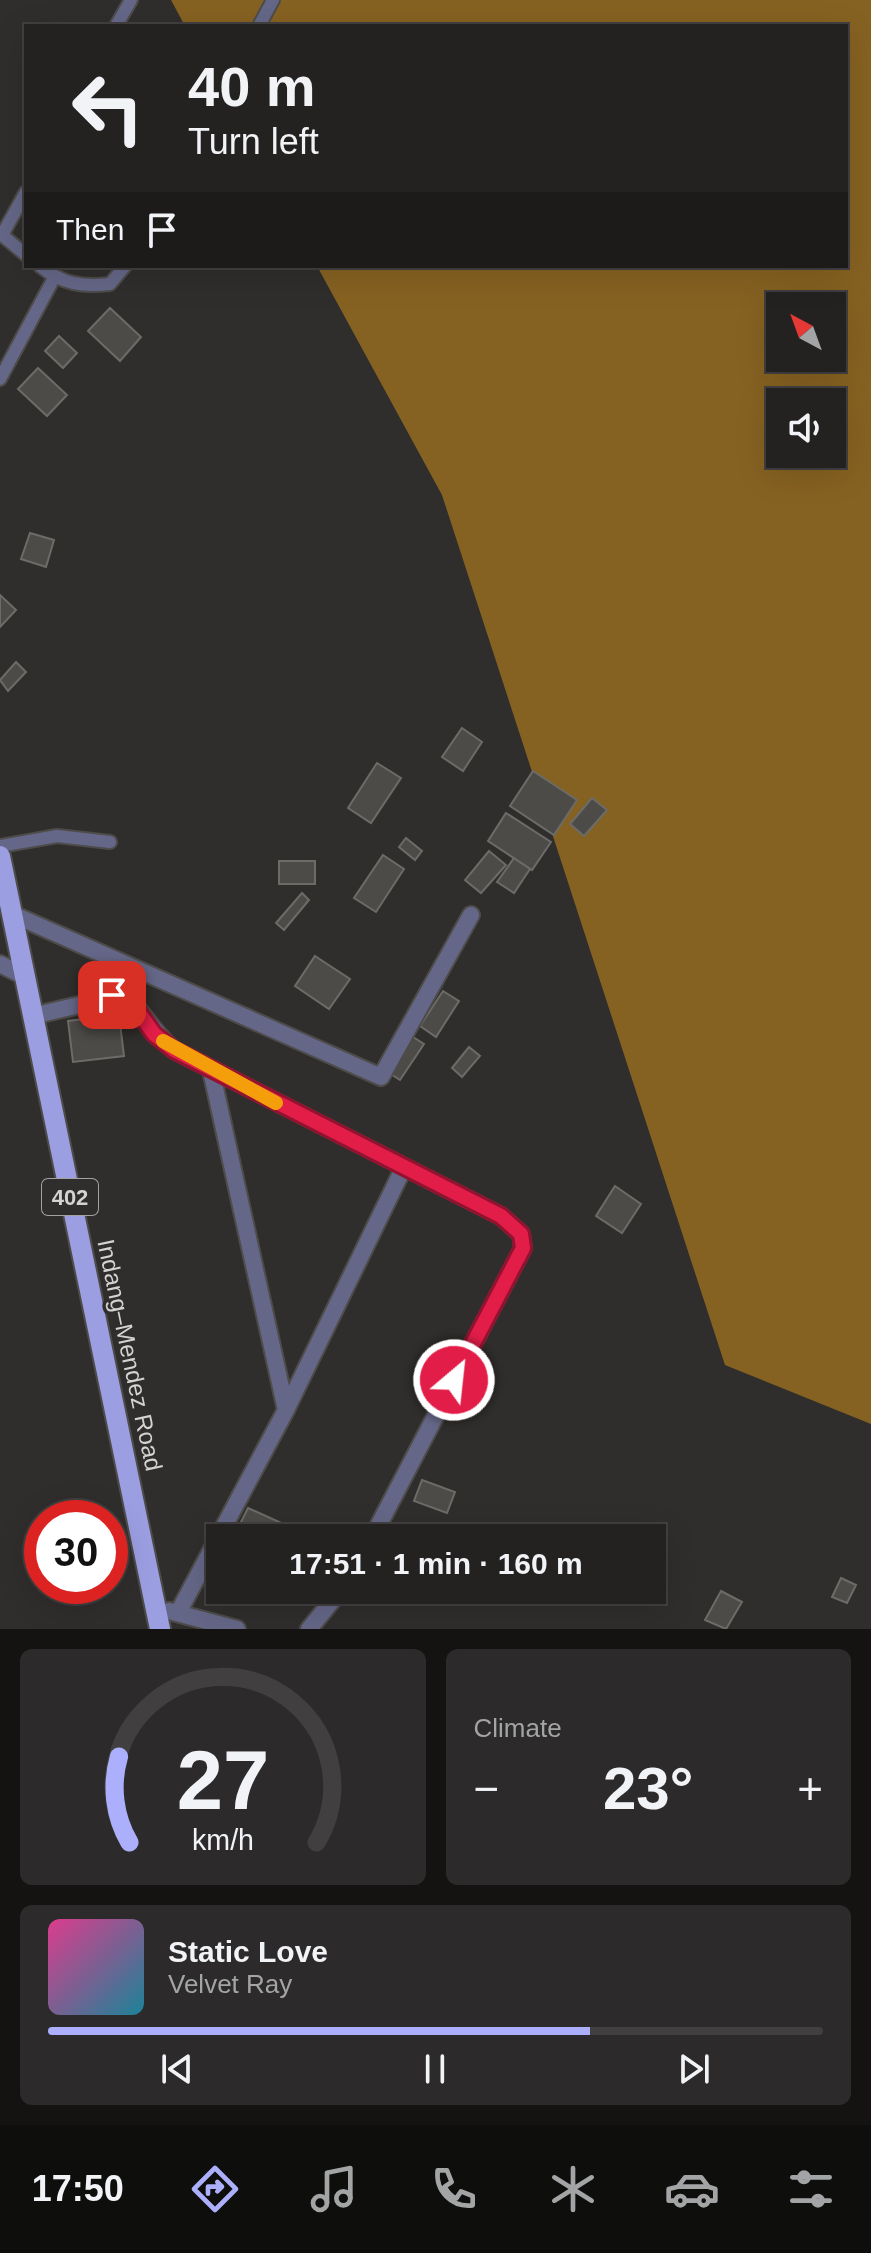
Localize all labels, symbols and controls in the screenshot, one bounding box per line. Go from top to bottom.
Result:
text: 40 m [188,55,316,118]
icon: left [56,56,160,160]
text: Turn left [188,121,319,162]
icon: arrive [140,208,184,252]
text: Then [56,213,124,246]
north arrow [766,292,846,372]
map controls [766,292,846,468]
button: sound [766,388,846,468]
pin [78,961,146,1029]
icon: arrive [90,973,134,1017]
road number: 402 [42,1179,98,1215]
street label: Indang–Mendez Road [92,1237,168,1473]
position arrow [412,1338,496,1422]
speed limit sign: 30 [24,1500,128,1604]
text: 17:51 · 1 min · 160 m [289,1547,583,1580]
text: Climate [474,1713,562,1743]
text: 27 [176,1734,269,1827]
text: 23° [603,1755,694,1822]
text: − [474,1764,499,1813]
text: + [797,1764,823,1813]
text: km/h [192,1824,254,1856]
text: Static Love [168,1935,328,1968]
text: Velvet Ray [168,1969,292,1999]
icon: previous [155,2047,199,2091]
icon: pause [413,2047,457,2091]
icon: next [672,2047,716,2091]
icon: directions [187,2161,243,2217]
icon: music [306,2161,362,2217]
icon: phone [426,2161,482,2217]
icon: climate [545,2161,601,2217]
icon: car [664,2161,720,2217]
icon: filters [783,2161,839,2217]
text: 17:50 [32,2168,124,2209]

